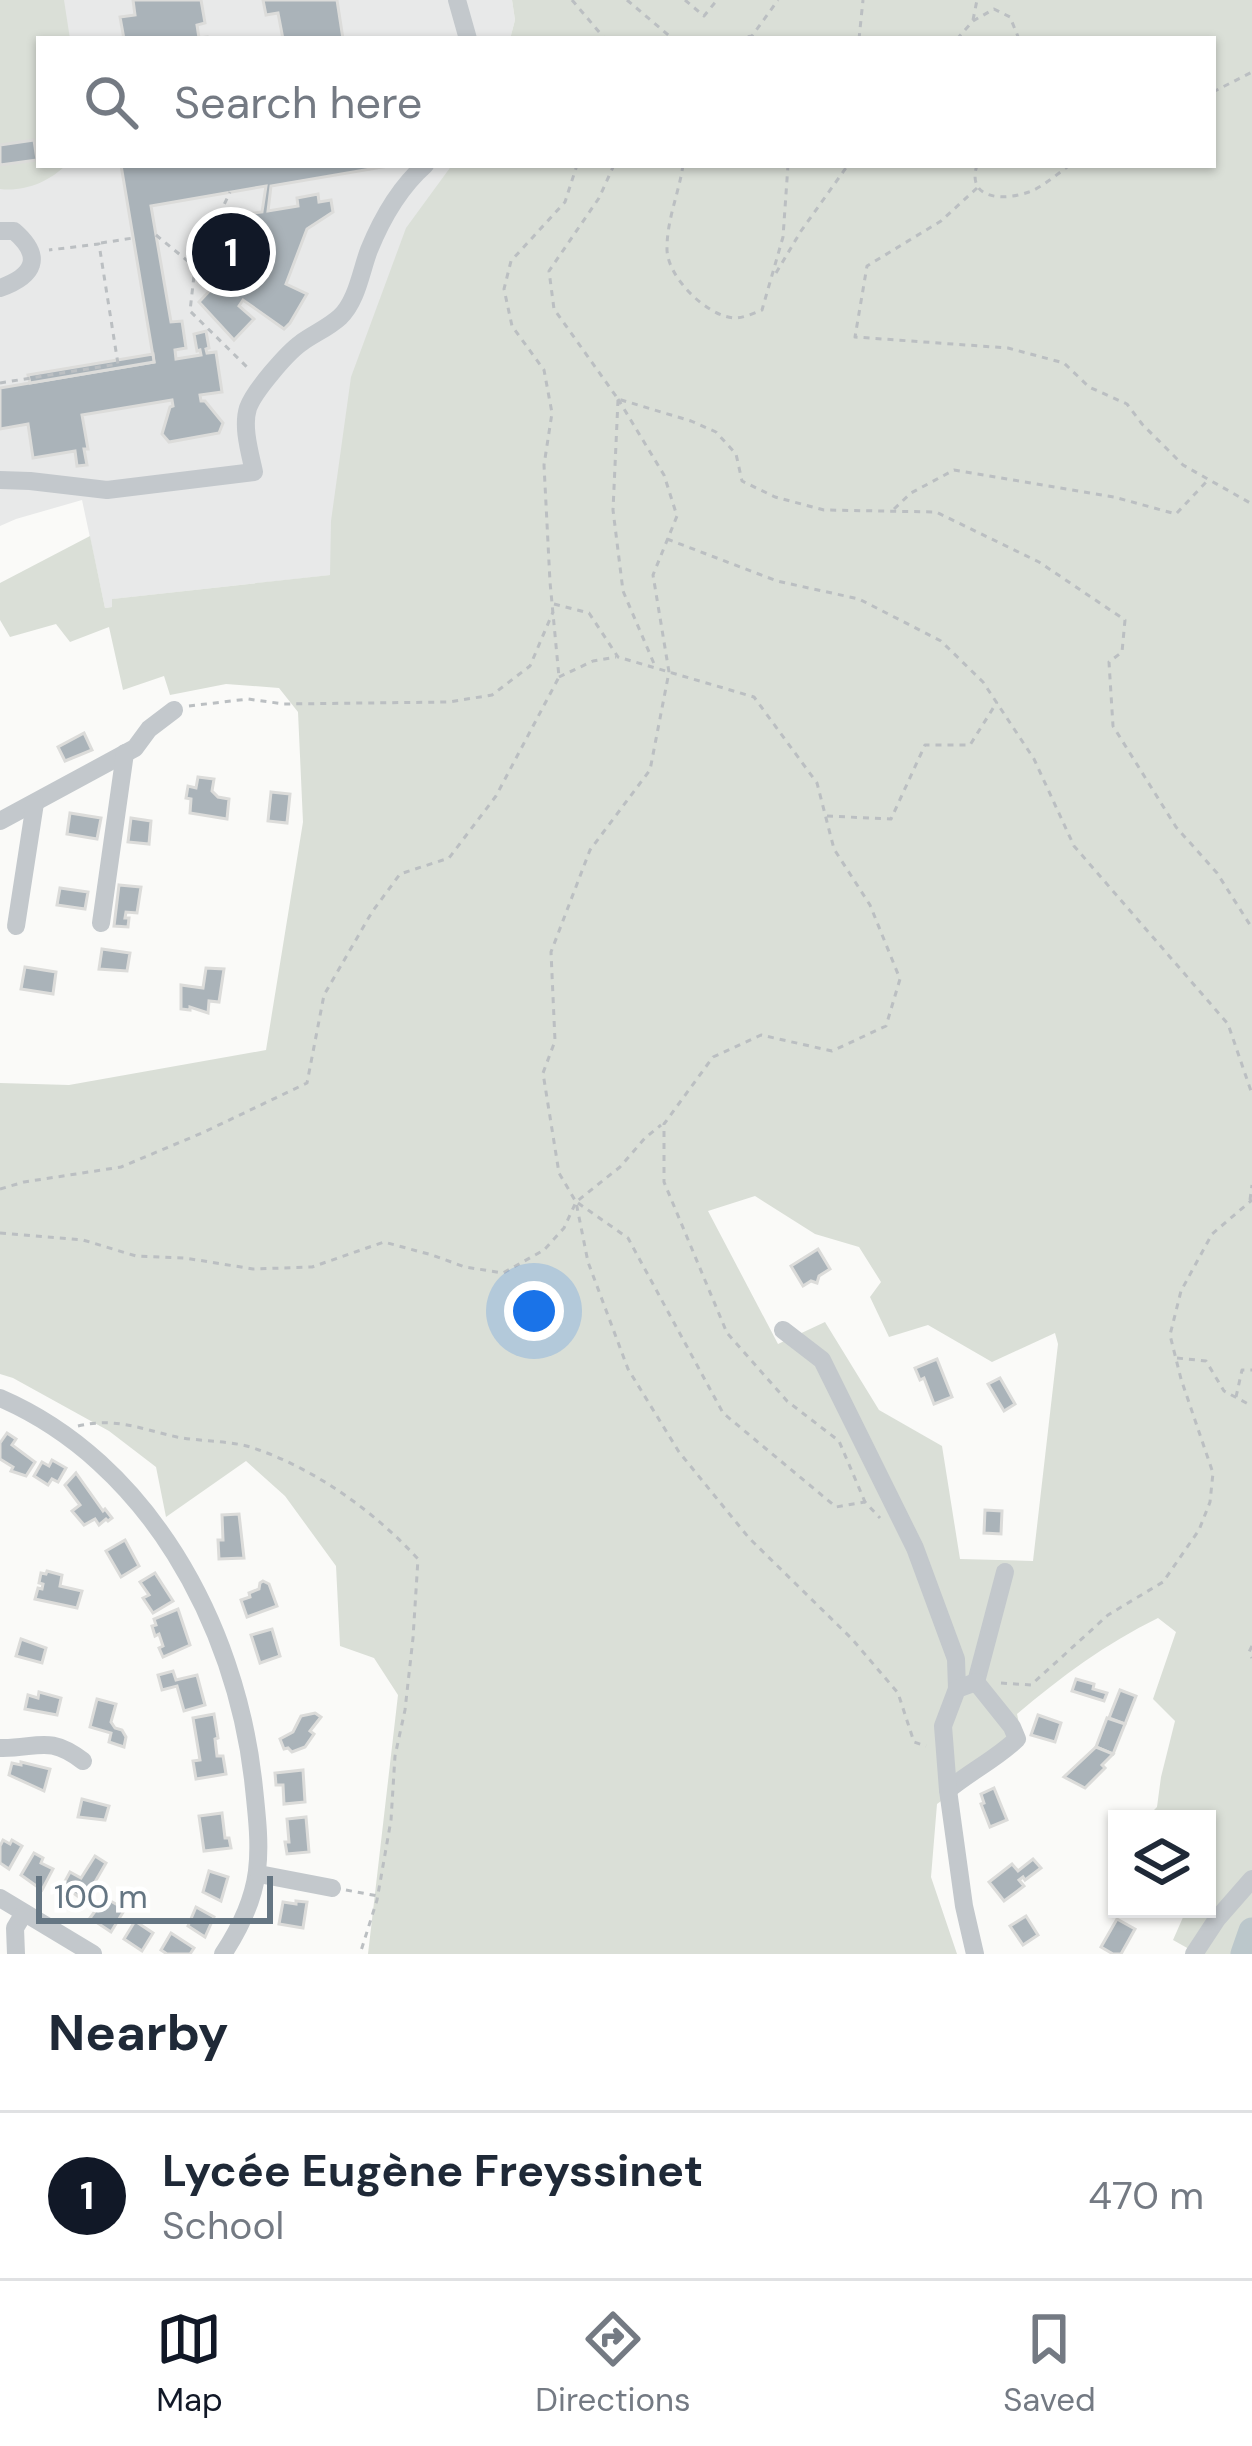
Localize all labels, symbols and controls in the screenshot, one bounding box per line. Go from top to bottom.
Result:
search box [36,36,1216,168]
icon: search [78,69,144,135]
text: Search here [174,73,422,132]
pin: 1 [192,207,270,297]
your location [504,1281,564,1341]
map controls [1108,1810,1216,1918]
button: layers [1108,1810,1216,1918]
scale bar [36,1870,273,1923]
text: 100 m [54,1875,148,1918]
text: Nearby [48,1999,229,2066]
text: Lycée Eugène Freyssinet [162,2141,703,2200]
text: 1 [80,2170,94,2221]
text: 470 m [1088,2170,1204,2221]
text: School [162,2200,284,2251]
tab: Map [156,2306,223,2421]
tab: Directions [535,2306,691,2421]
tab: Saved [1003,2306,1096,2421]

